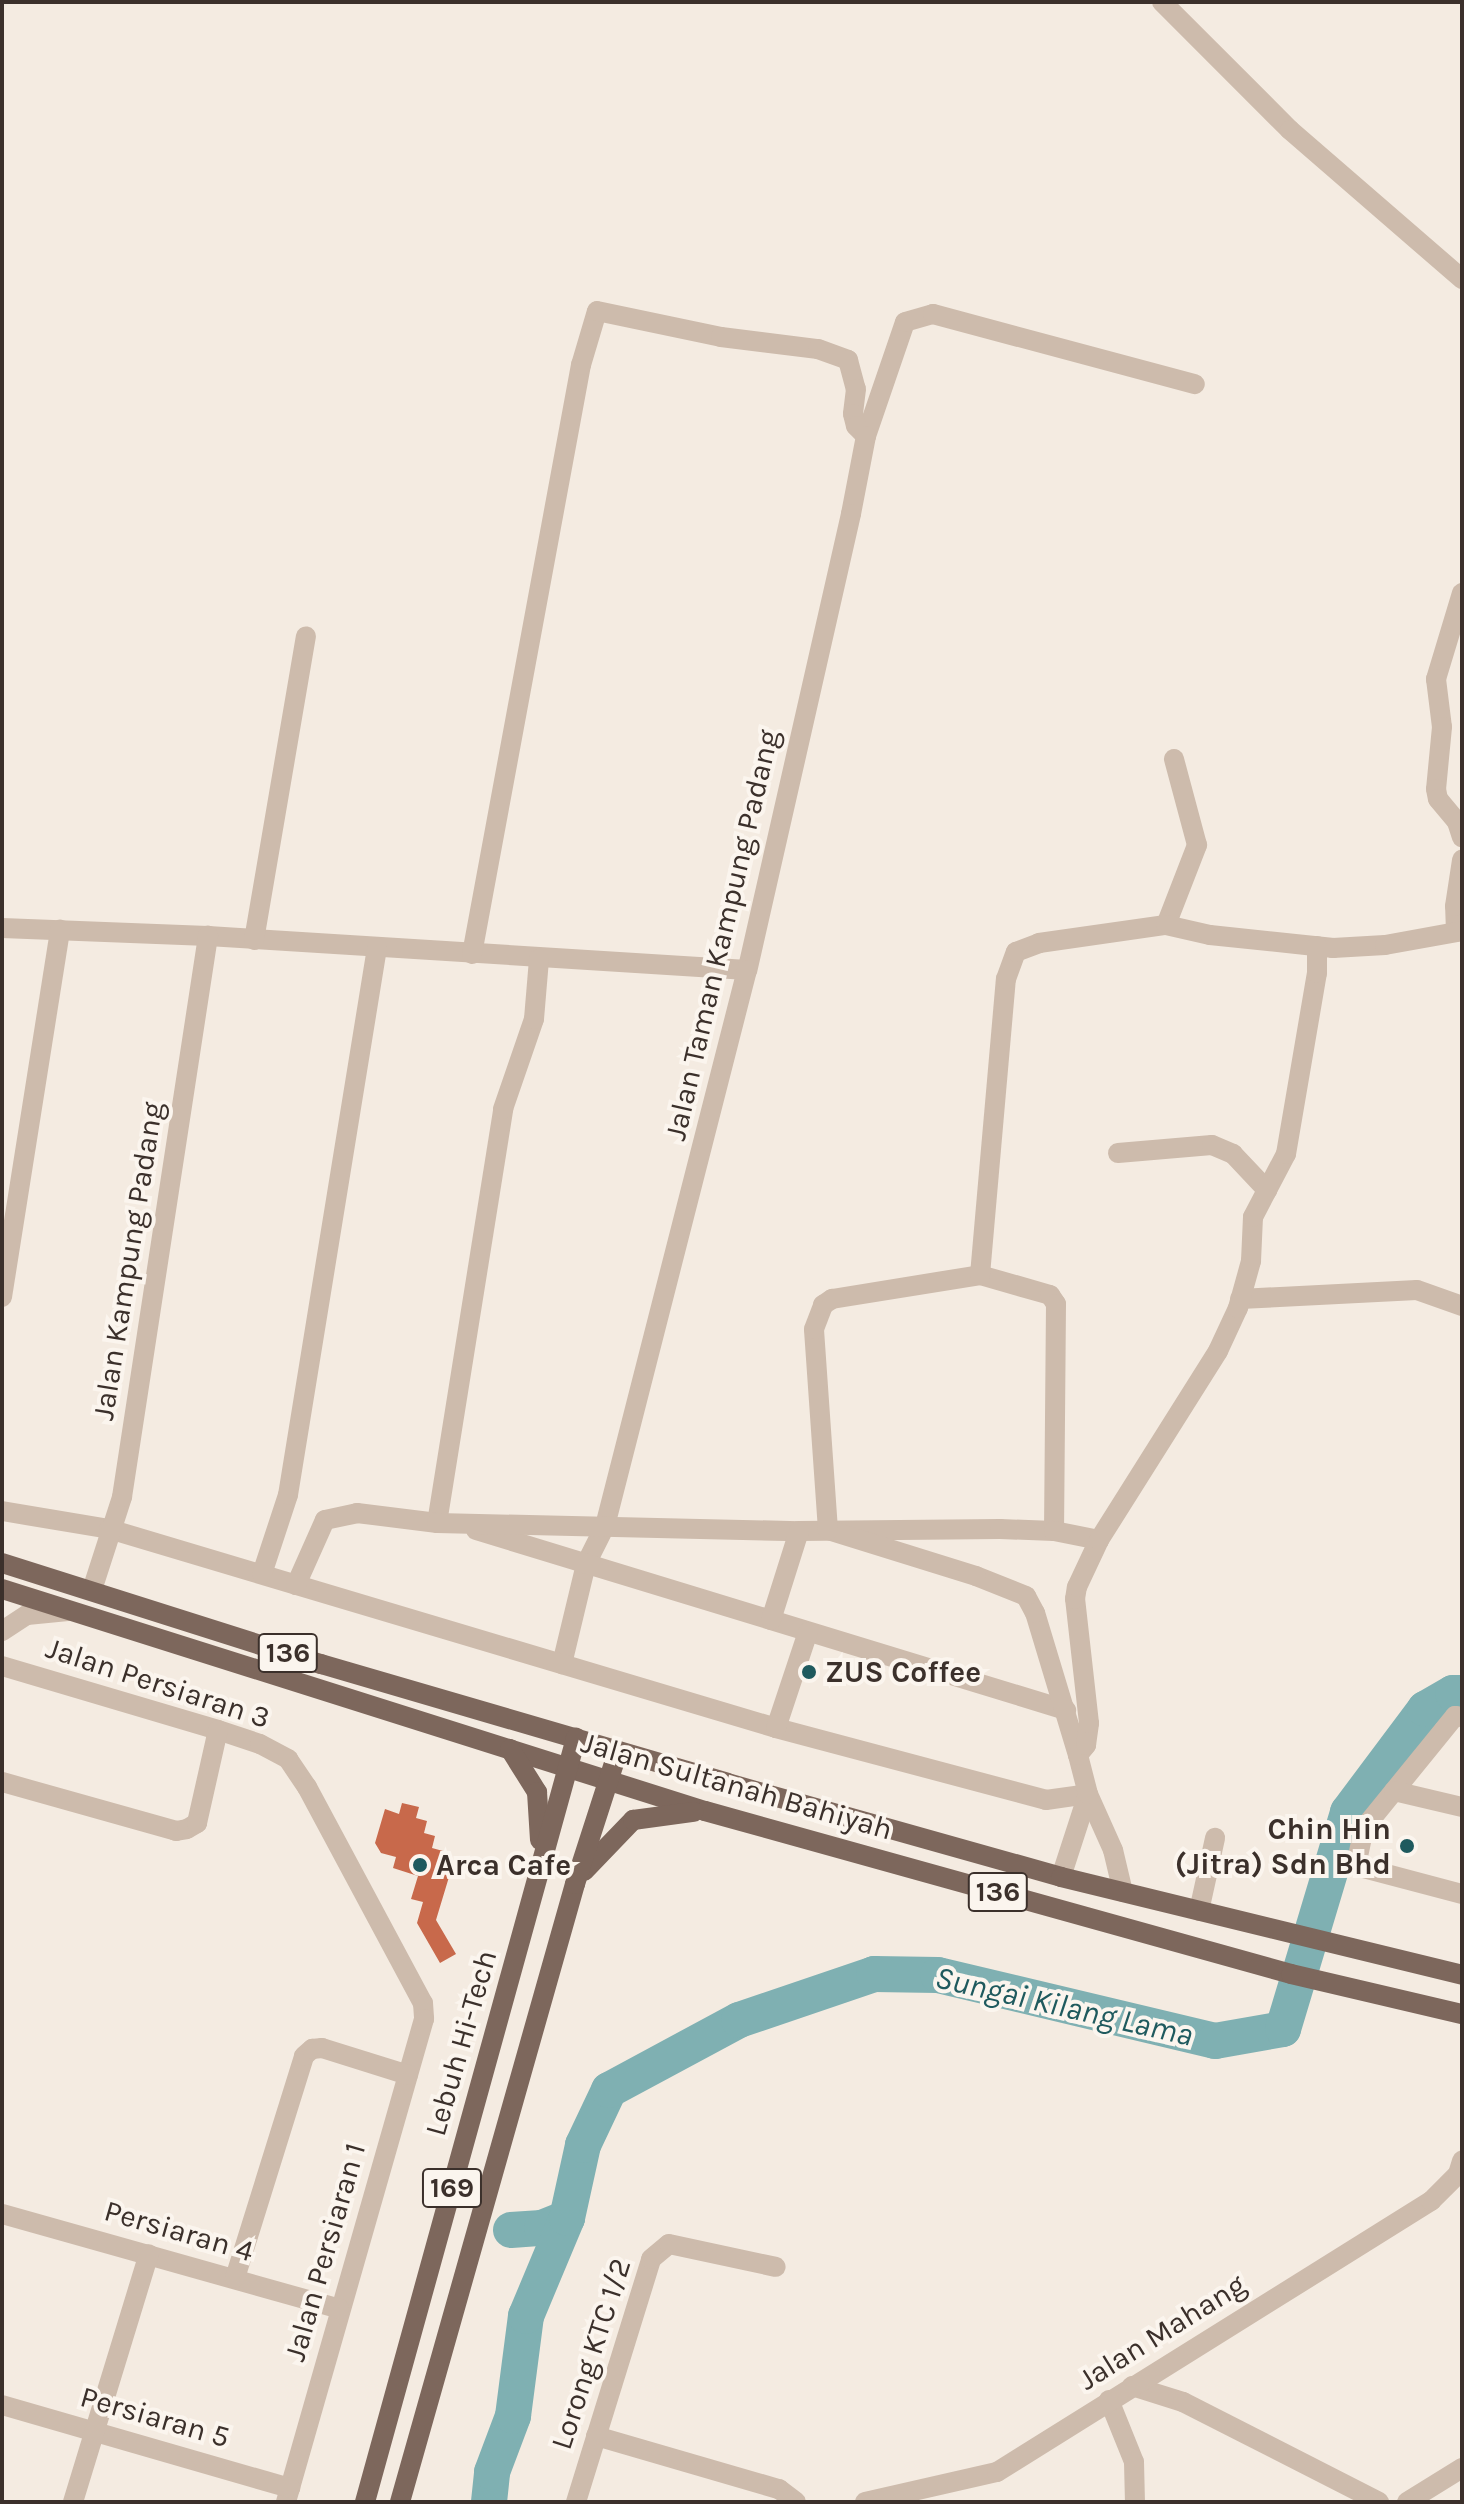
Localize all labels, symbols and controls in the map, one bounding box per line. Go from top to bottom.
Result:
street label: Jalan Taman Kampung Padang [657,726,787,1144]
street label: Jalan Kampung Padang [85,1099,171,1423]
road number: 136 [256,1629,320,1677]
street label: Jalan Persiaran 3 [42,1630,274,1736]
place label: ZUS Coffee [825,1654,981,1690]
marker: ZUS Coffee [800,1663,818,1681]
street label: Jalan Sultanah Bahiyah [577,1724,897,1848]
place label: Chin Hin (Jitra) Sdn Bhd [1175,1811,1391,1882]
marker: Chin Hin (Jitra) Sdn Bhd [1398,1837,1416,1855]
place label: Arca Cafe [436,1847,571,1883]
marker: Arca Cafe [411,1856,429,1874]
road number: 136 [966,1868,1030,1916]
street label: Lebuh Hi-Tech [417,1946,505,2140]
water label: Sungai Kilang Lama [931,1959,1197,2055]
street label: Jalan Persiaran 1 [277,2139,373,2365]
road number: 169 [420,2164,484,2212]
street label: Persiaran 4 [100,2193,258,2269]
street label: Lorong KTC 1/2 [543,2254,639,2454]
street label: Jalan Mahang [1072,2266,1252,2398]
street label: Persiaran 5 [76,2379,234,2455]

